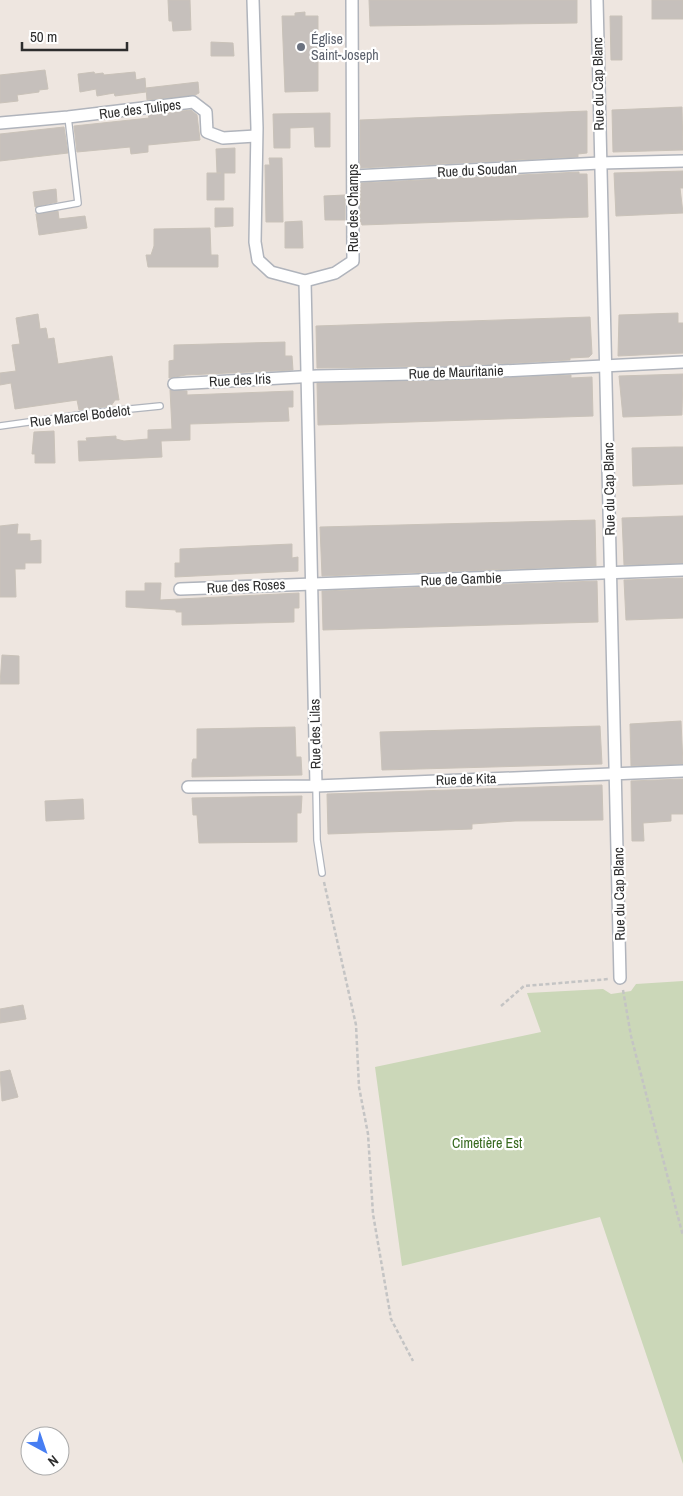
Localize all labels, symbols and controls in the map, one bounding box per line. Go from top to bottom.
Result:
scale bar [22,20,128,52]
text: 50 m [30,26,57,47]
place label: Église Saint-Joseph [311,30,379,64]
street label: Rue du Cap Blanc [588,37,608,131]
marker: Église Saint-Joseph [295,41,307,53]
street label: Rue des Tulipes [98,95,182,123]
street label: Rue du Soudan [437,159,517,181]
street label: Rue des Champs [344,163,362,252]
street label: Rue de Mauritanie [408,361,504,383]
street label: Rue des Iris [209,369,272,391]
street label: Rue Marcel Bodelot [29,401,131,431]
street label: Rue du Cap Blanc [599,442,619,536]
street label: Rue de Gambie [420,569,502,589]
street label: Rue des Roses [206,575,286,597]
street label: Rue des Lilas [305,698,325,769]
street label: Rue de Kita [435,769,497,789]
street label: Rue du Cap Blanc [609,847,629,941]
park label: Cimetière Est [452,1134,522,1152]
north arrow [20,1426,70,1476]
text: N [44,1451,62,1471]

